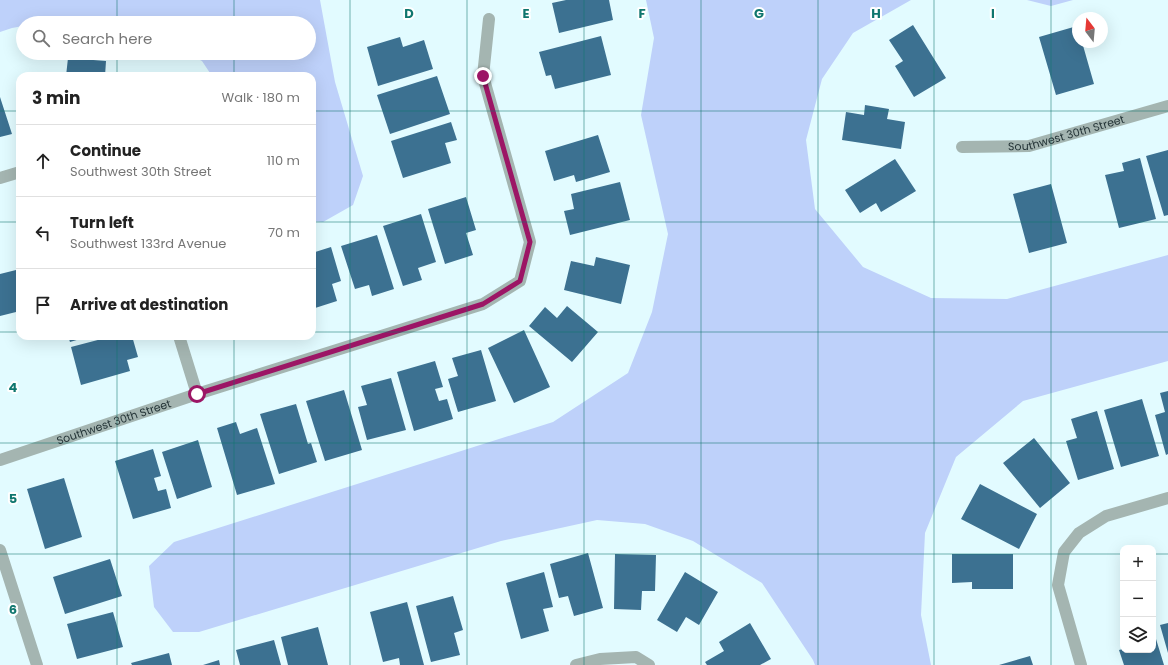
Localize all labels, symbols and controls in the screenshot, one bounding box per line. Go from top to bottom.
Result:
text: D [404,4,414,23]
text: E [522,4,530,23]
text: F [638,4,646,23]
text: G [754,4,764,23]
text: H [871,4,881,23]
text: I [991,4,995,23]
north arrow [1072,12,1108,48]
search box [16,16,316,60]
icon: search [30,27,52,49]
text: Search here [62,28,152,49]
route end [474,67,492,85]
text: 3 min [32,86,80,110]
text: Walk · 180 m [222,88,300,107]
street label: Southwest 30th Street [1008,111,1126,154]
text: Continue [70,140,141,161]
icon: ahead [32,150,54,172]
text: 110 m [267,151,300,170]
text: Southwest 30th Street [70,162,211,181]
text: Turn left [70,212,134,233]
icon: left [32,222,54,244]
text: 70 m [268,223,300,242]
text: Southwest 133rd Avenue [70,234,226,253]
icon: arrive [32,294,54,316]
text: Arrive at destination [70,294,228,315]
text: 4 [9,378,18,397]
route start [188,385,206,403]
street label: Southwest 30th Street [54,395,173,449]
text: 5 [9,489,17,508]
map controls [1120,545,1156,653]
button: + [1120,545,1156,581]
button: − [1120,581,1156,617]
text: 6 [9,600,17,619]
button: layers [1120,617,1156,653]

